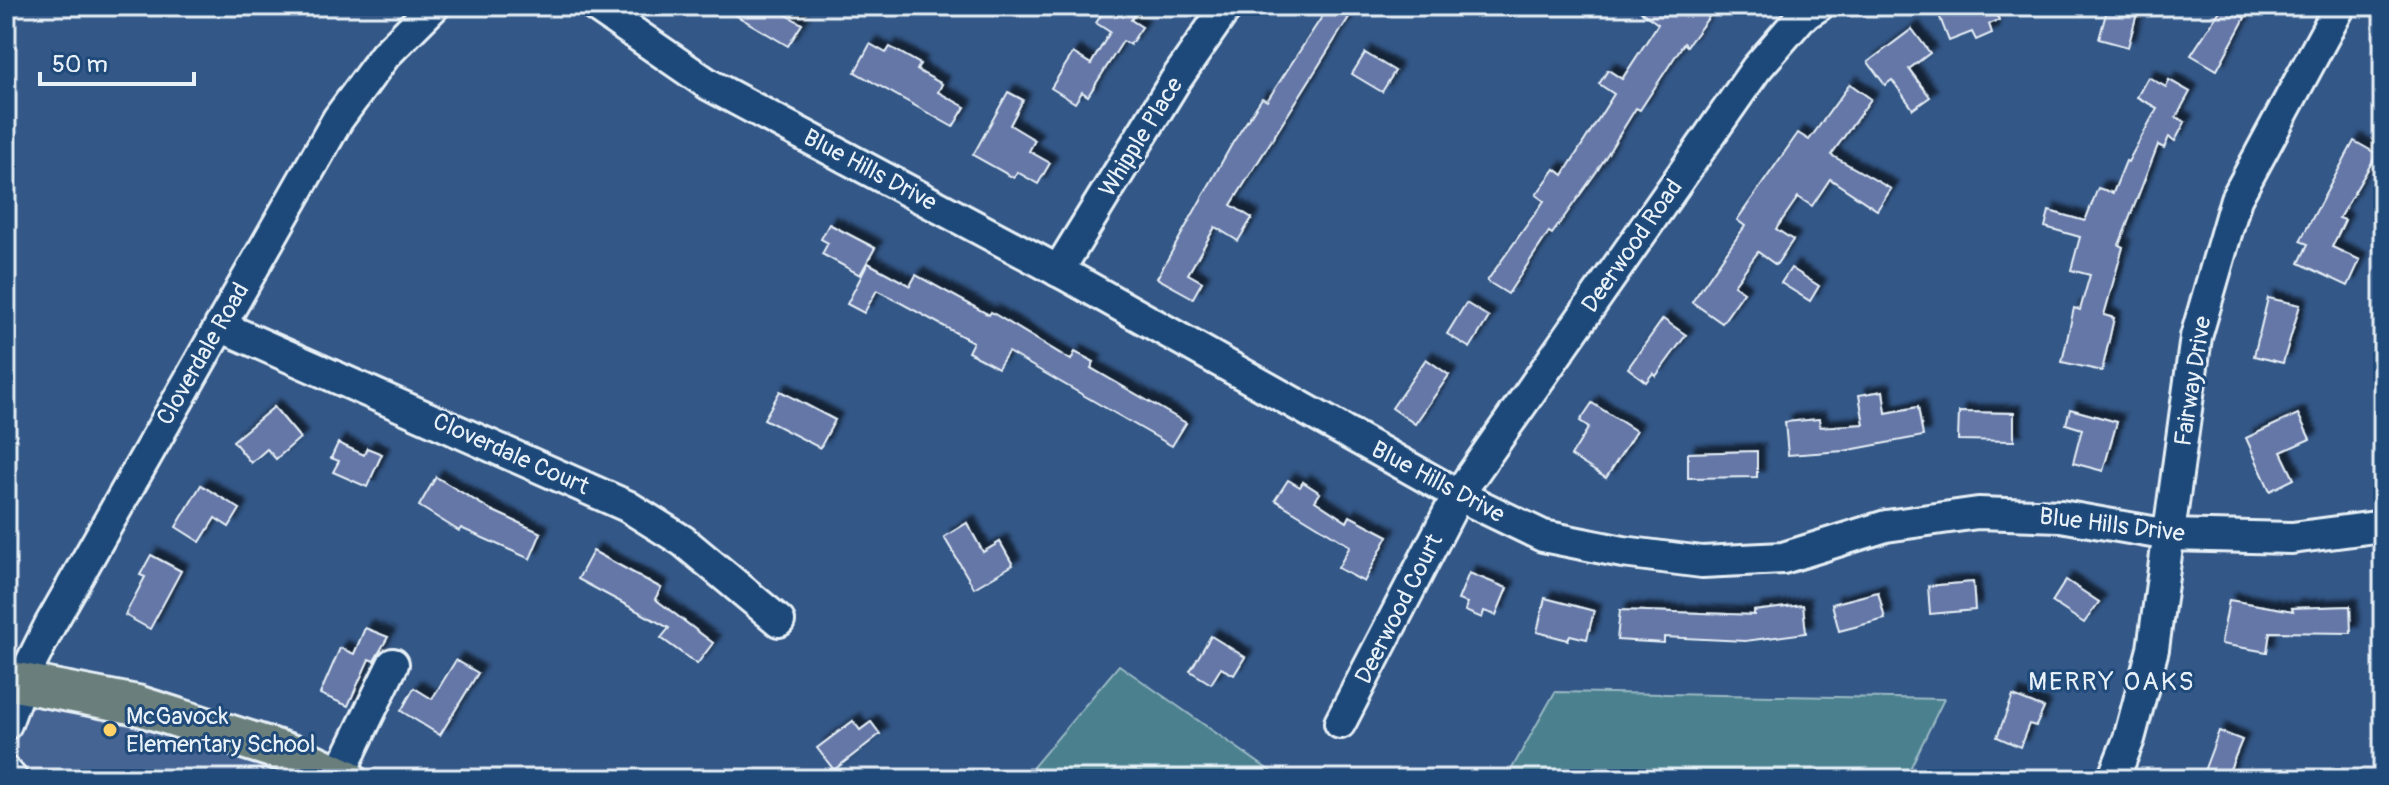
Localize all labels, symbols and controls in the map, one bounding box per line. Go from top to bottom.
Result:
scale bar [40,36,194,86]
text: 50 m [52,50,108,79]
street label: Whipple Place [1093,72,1189,202]
street label: Blue Hills Drive [799,123,942,217]
street label: Deerwood Road [1575,174,1689,318]
street label: Cloverdale Road [151,278,255,430]
street label: Fairway Drive [2168,314,2218,448]
street label: Cloverdale Court [428,407,594,502]
street label: Blue Hills Drive [1367,435,1510,529]
street label: Blue Hills Drive [2038,502,2187,548]
street label: Deerwood Court [1349,529,1449,689]
district label: MERRY OAKS [2028,666,2196,698]
place label: McGavock Elementary School [126,702,316,759]
marker: McGavock Elementary School [101,721,119,739]

